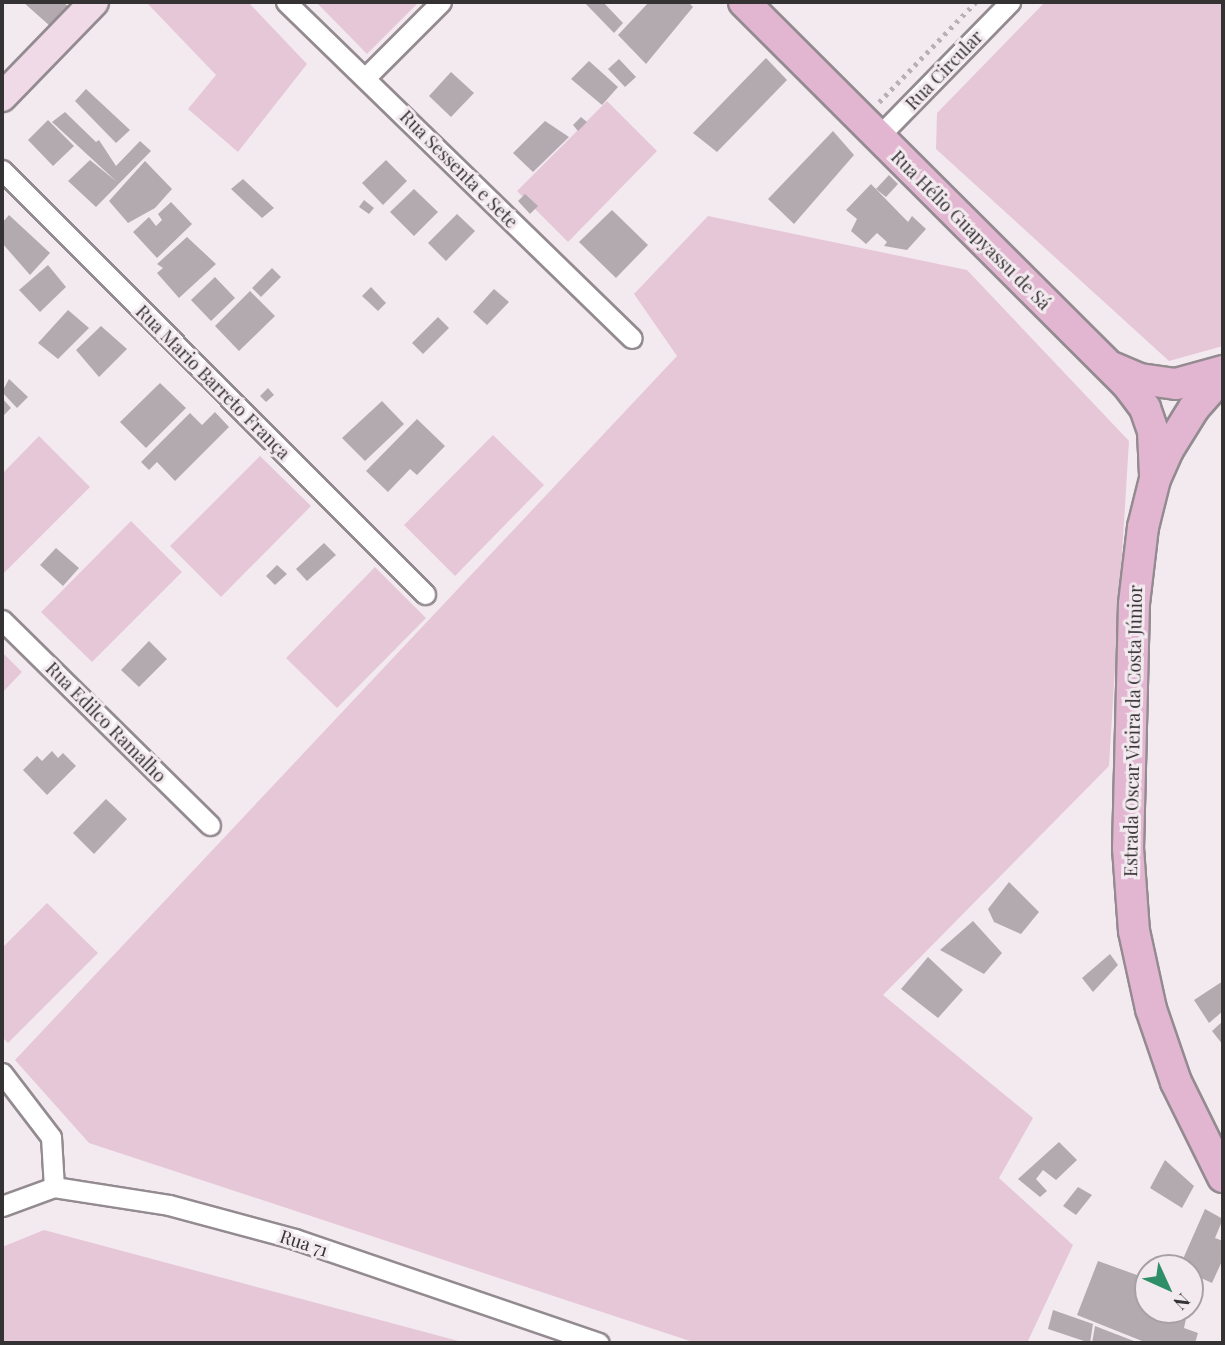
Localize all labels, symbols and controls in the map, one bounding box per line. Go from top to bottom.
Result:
street label: Rua Circular [901,26,987,114]
street label: Rua Sessenta e Sete [395,105,523,233]
street label: Rua Hélio Guapyassu de Sá [887,146,1055,314]
street label: Rua Mario Barreto França [131,300,295,464]
street label: Estrada Oscar Vieira da Costa Júnior [1120,584,1146,878]
street label: Rua Edilco Ramalho [41,657,171,787]
street label: Rua 71 [277,1225,331,1261]
north arrow [1134,1254,1204,1324]
text: N [1168,1288,1196,1316]

